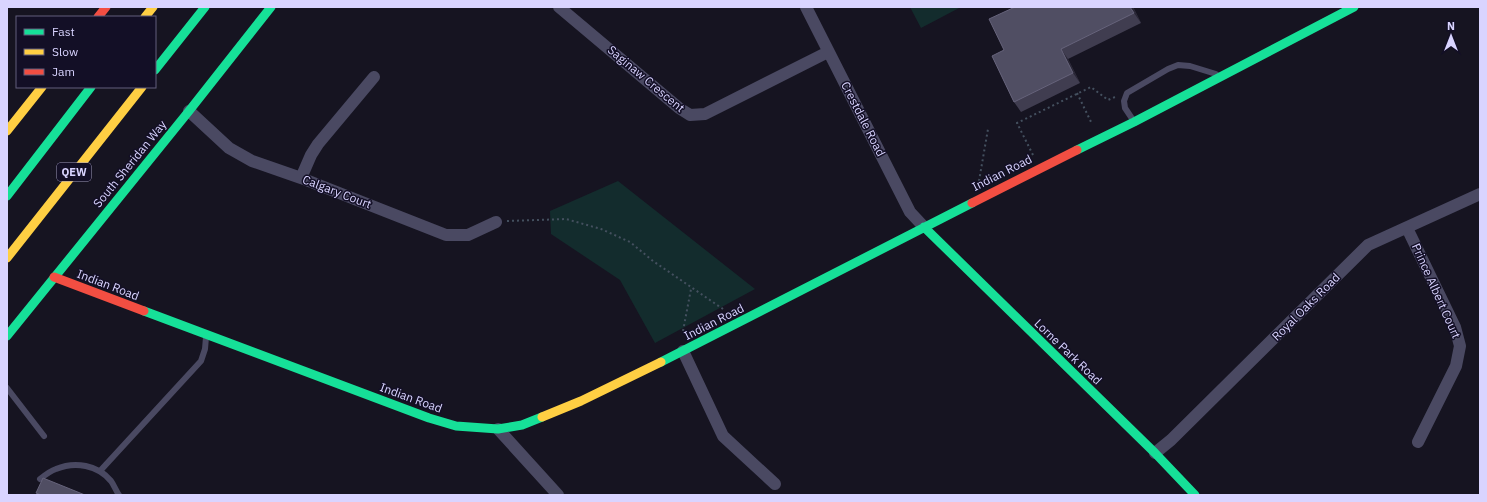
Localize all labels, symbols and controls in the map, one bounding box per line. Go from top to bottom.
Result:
legend [16,16,156,88]
north arrow [1431,16,1471,56]
text: N [1447,19,1455,33]
text: Fast [52,24,75,39]
street label: Saginaw Crescent [605,42,688,115]
text: Slow [52,44,78,59]
text: Jam [52,64,75,79]
street label: Crestdale Road [838,79,889,159]
street label: South Sheridan Way [90,117,169,210]
street label: Indian Road [969,151,1034,194]
road number: QEW [57,163,91,181]
street label: Calgary Court [300,171,374,212]
street label: Prince Albert Court [1409,241,1464,341]
street label: Indian Road [75,266,141,303]
street label: Royal Oaks Road [1269,270,1343,344]
street label: Indian Road [681,300,746,343]
street label: Lorne Park Road [1031,316,1105,388]
street label: Indian Road [378,379,444,416]

